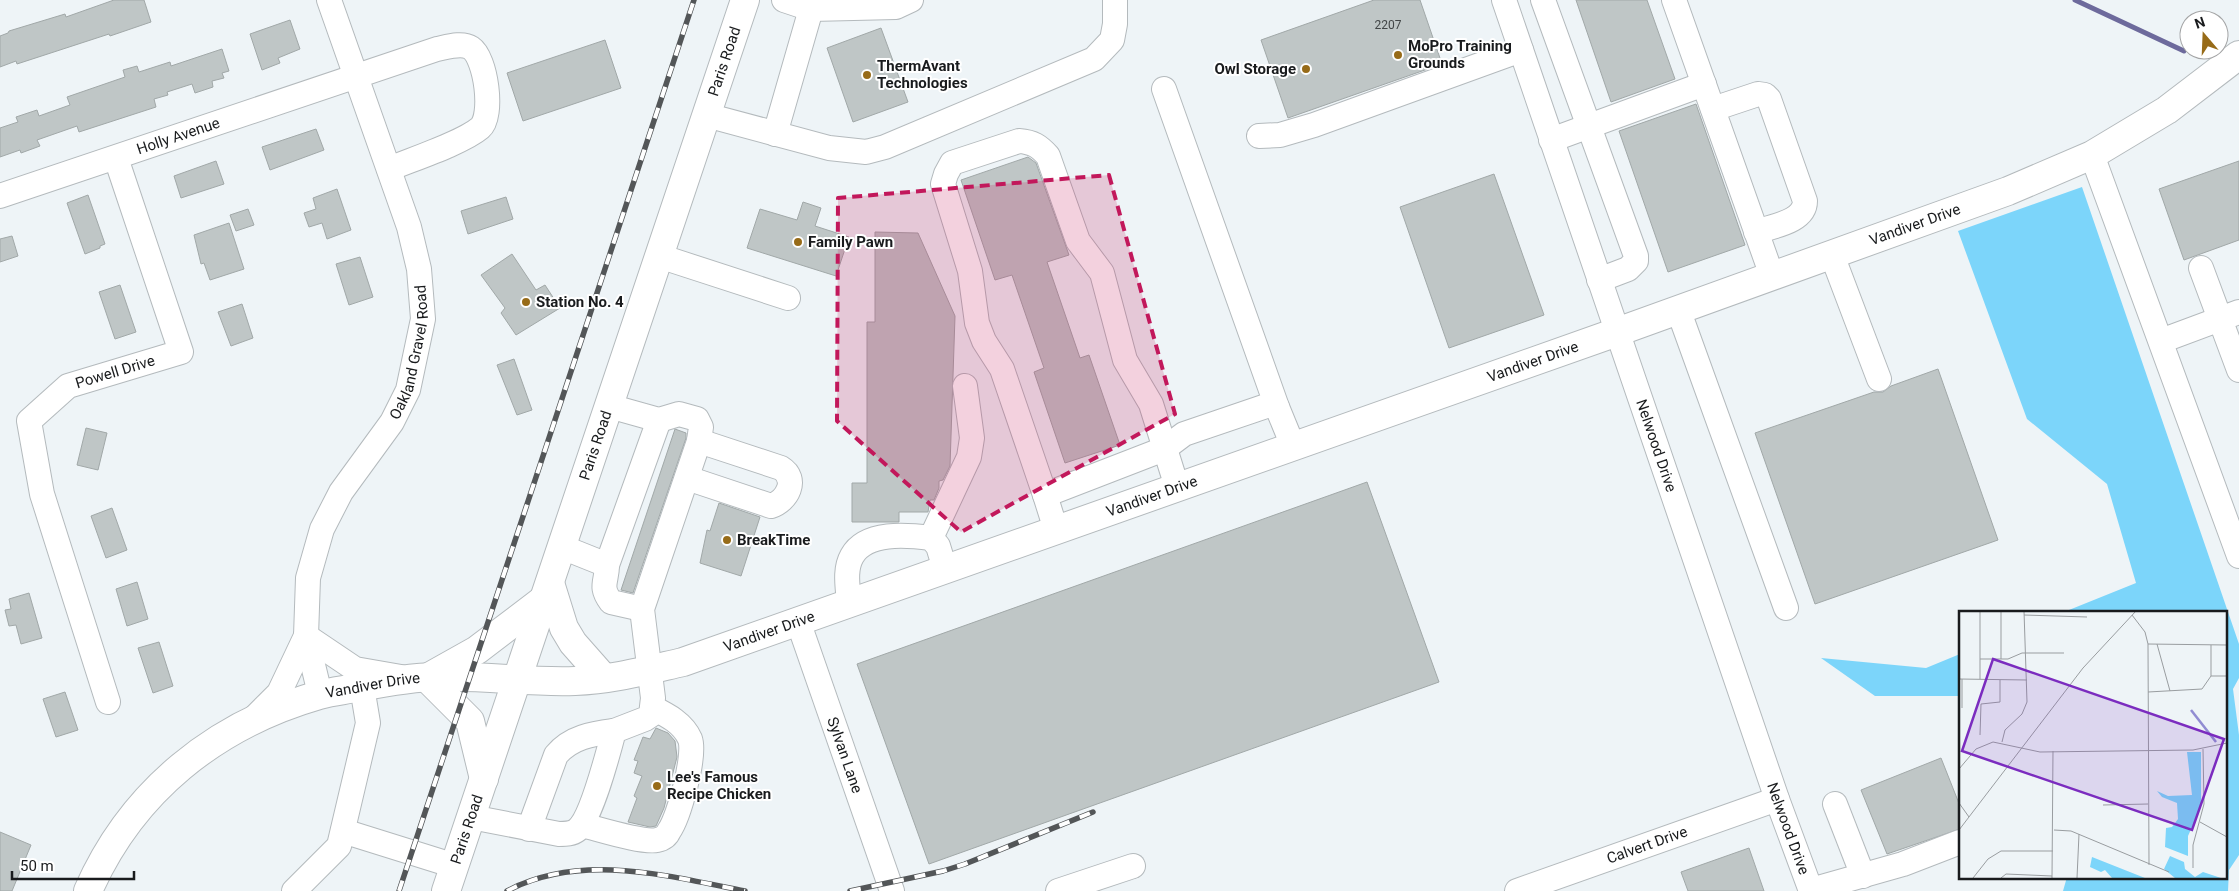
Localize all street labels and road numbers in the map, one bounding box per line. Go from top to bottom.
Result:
street label: Paris Road [704,24,744,99]
street label: Holly Avenue [134,114,222,158]
street label: Vandiver Drive [1867,200,1963,249]
street label: Oakland Gravel Road [386,284,432,423]
street label: Vandiver Drive [1485,337,1581,386]
street label: Powell Drive [73,351,157,392]
street label: Nelwood Drive [1632,397,1680,494]
street label: Paris Road [576,408,616,483]
street label: Vandiver Drive [1104,472,1200,521]
street label: Vandiver Drive [721,607,817,656]
street label: Vandiver Drive [324,669,421,702]
street label: Sylvan Lane [823,715,866,796]
street label: Nelwood Drive [1763,780,1813,877]
street label: Paris Road [447,792,487,866]
street label: Calvert Drive [1604,822,1690,868]

